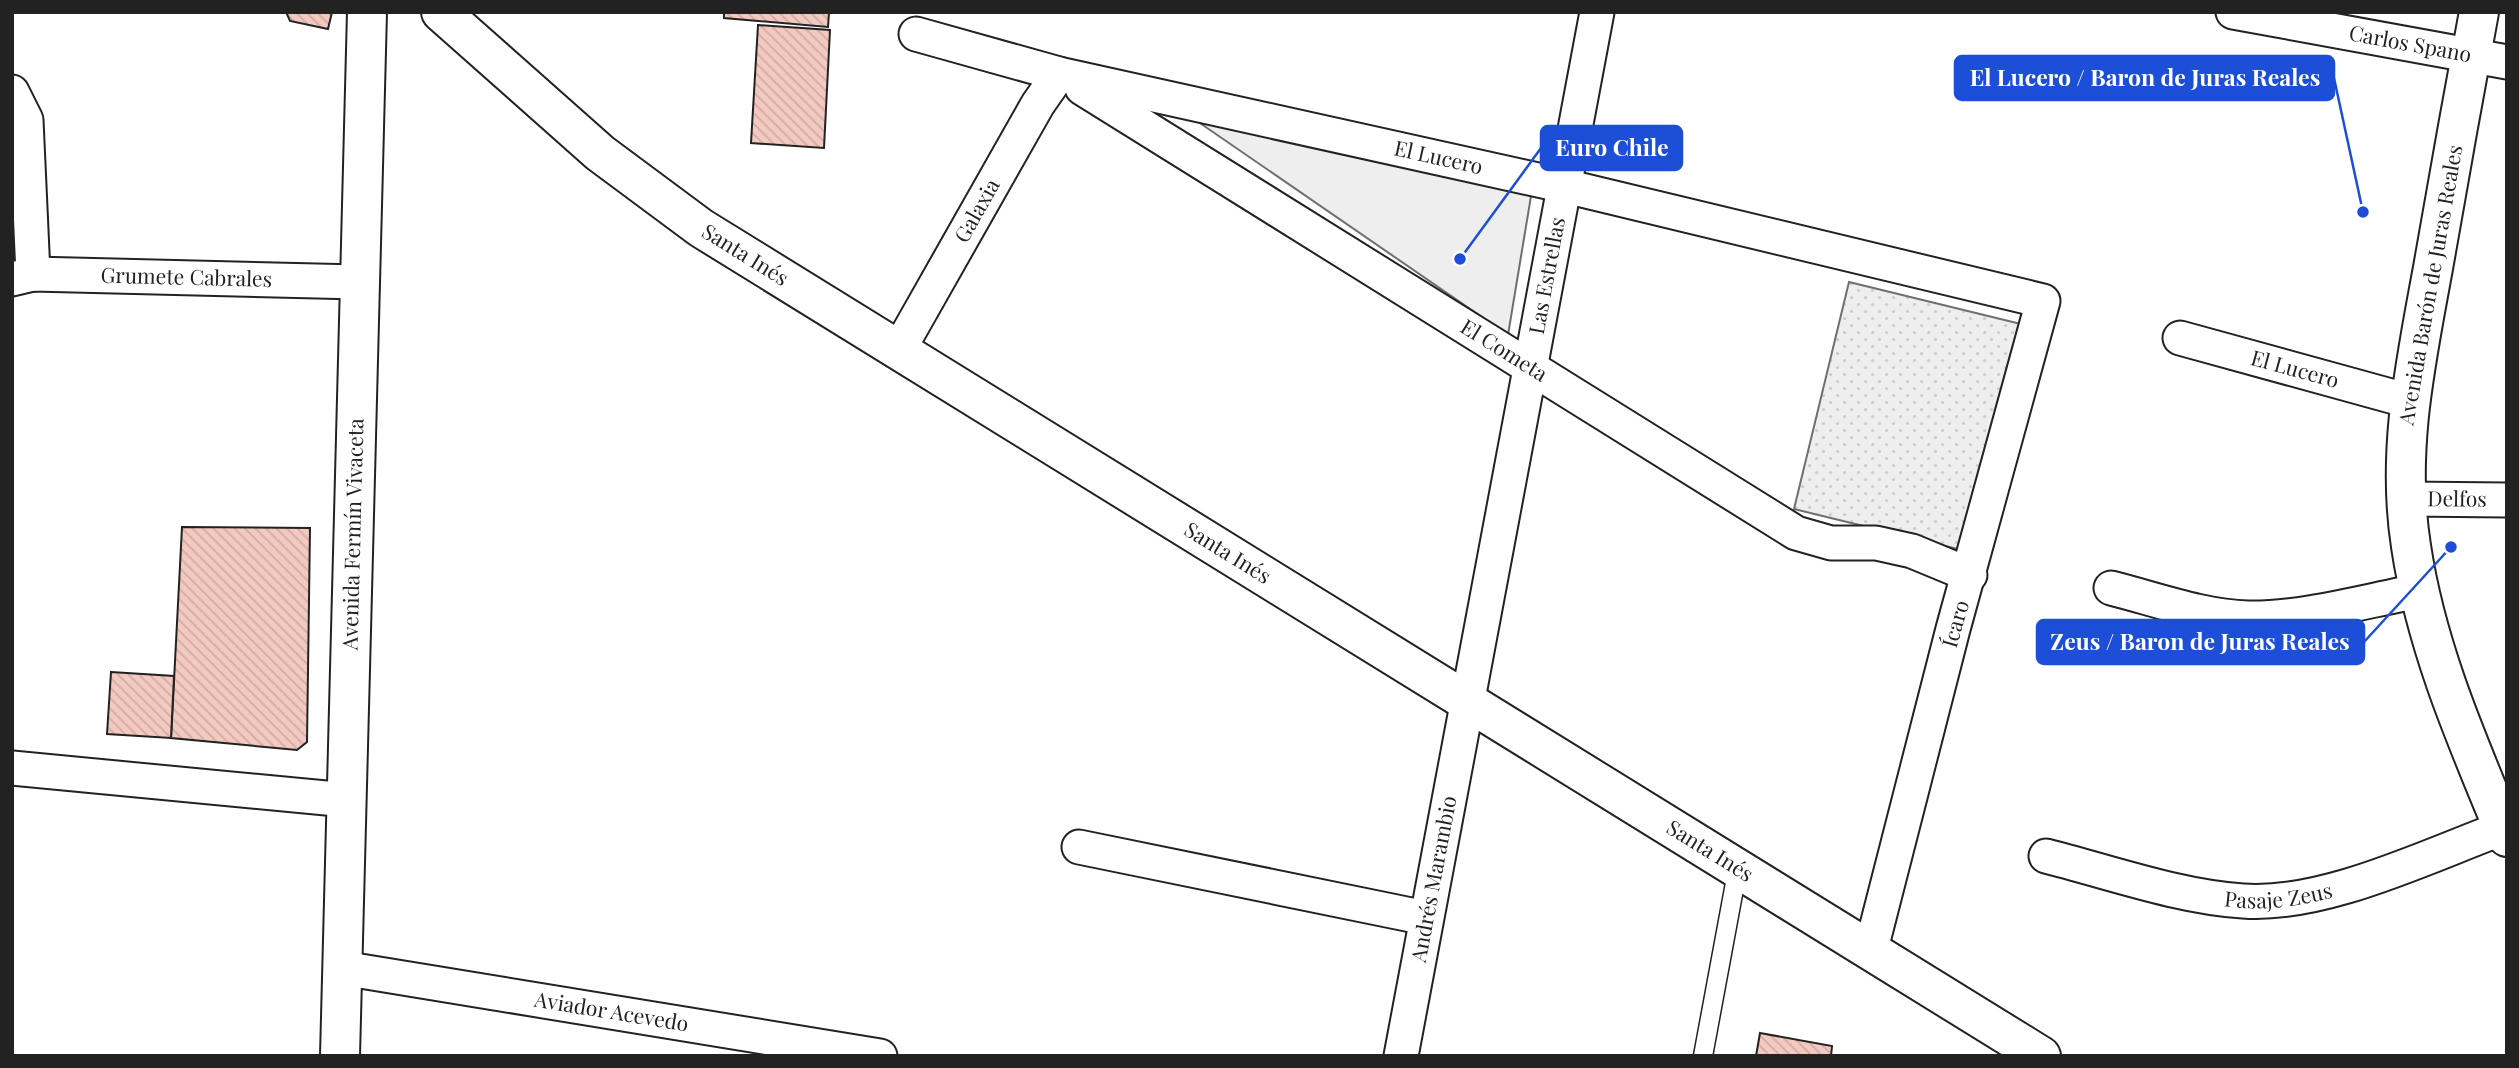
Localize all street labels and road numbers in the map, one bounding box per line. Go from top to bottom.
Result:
street label: Carlos Spano [2347,17,2474,67]
street label: El Lucero [1392,133,1486,179]
street label: Avenida Barón de Juras Reales [2390,143,2467,428]
street label: Galaxia [946,173,1005,247]
street label: Las Estrellas [1521,214,1570,336]
street label: Santa Inés [697,216,795,291]
street label: Grumete Cabrales [100,260,272,292]
street label: El Cometa [1456,312,1554,387]
street label: El Lucero [2248,342,2342,393]
street label: Avenida Fermín Vivaceta [334,417,369,651]
street label: Delfos [2427,483,2487,512]
street label: Santa Inés [1180,514,1277,589]
street label: Ícaro [1934,597,1974,650]
street label: Andrés Marambio [1403,793,1462,965]
street label: Santa Inés [1662,812,1759,887]
street label: Pasaje Zeus [2223,875,2335,914]
street label: Aviador Acevedo [532,984,691,1036]

